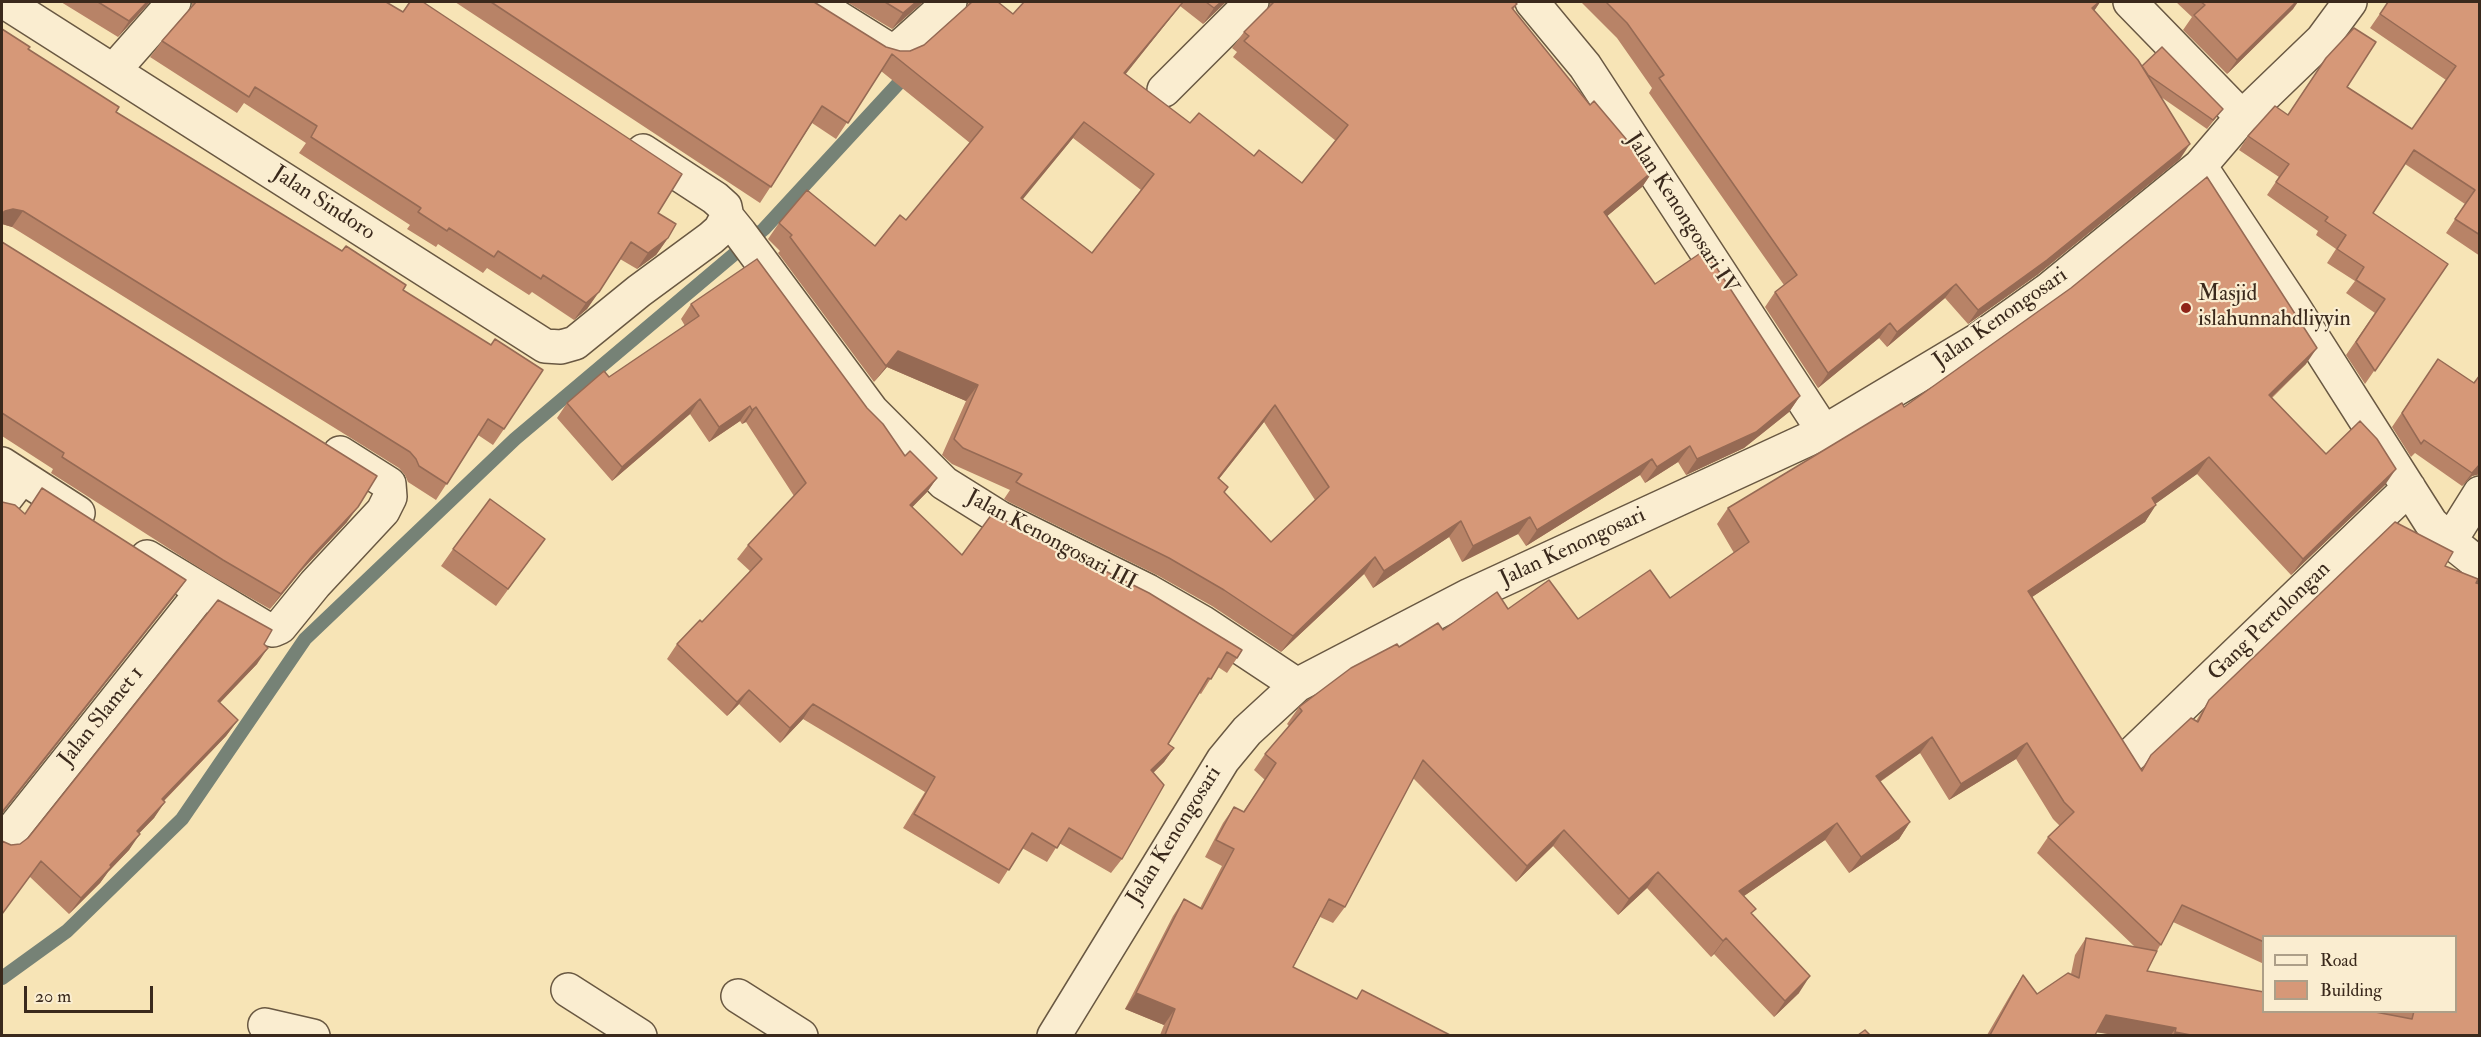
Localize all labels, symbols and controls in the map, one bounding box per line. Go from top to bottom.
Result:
street label: Jalan Kenongosari IV [1619,129,1743,299]
street label: Jalan Sindoro [267,161,379,247]
street label: Jalan Kenongosari [1929,263,2073,375]
place label: Masjid islahunnahdliyyin [2198,282,2351,334]
marker: Masjid islahunnahdliyyin [2179,301,2193,315]
street label: Jalan Kenongosari III [961,485,1141,597]
street label: Jalan Kenongosari [1496,503,1650,593]
street label: Gang Pertolongan [2203,557,2337,687]
street label: Jalan Slamet 1 [54,662,150,772]
street label: Jalan Kenongosari [1122,762,1228,910]
legend [2262,935,2457,1013]
text: Road [2320,949,2358,972]
scale bar [27,974,156,1012]
text: Building [2320,979,2382,1002]
text: 20 m [35,985,71,1008]

